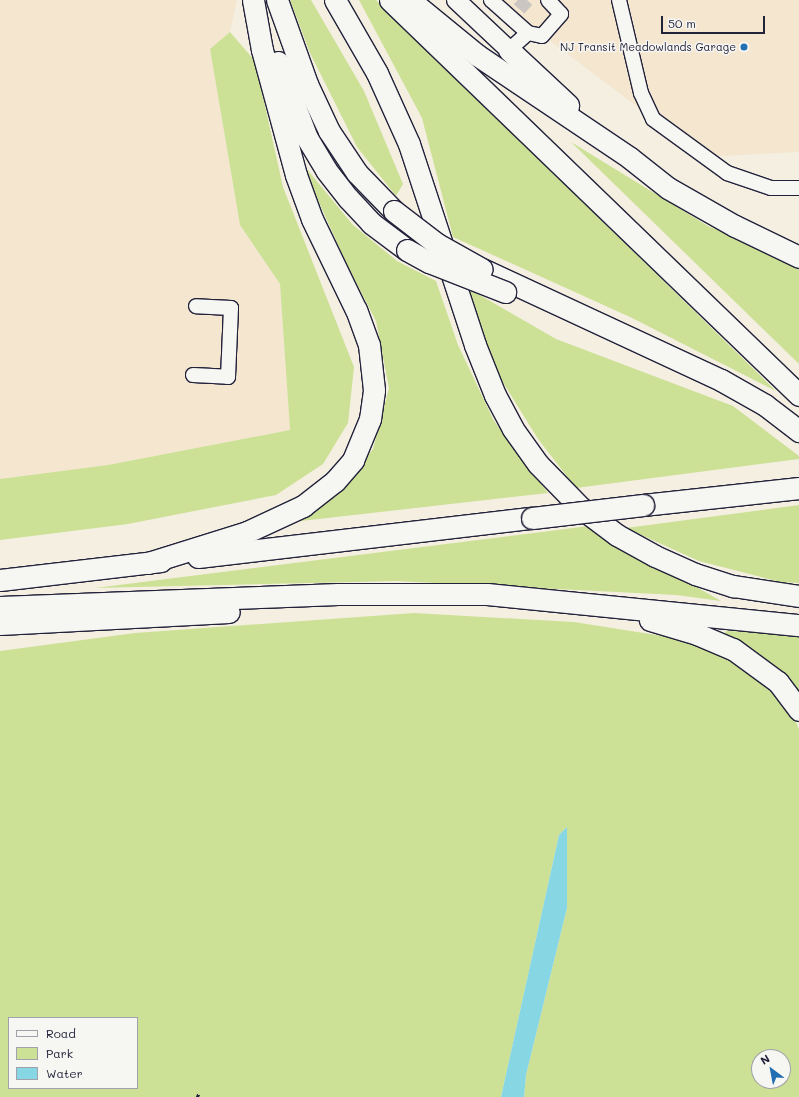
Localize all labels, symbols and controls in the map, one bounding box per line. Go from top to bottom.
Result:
scale bar [663,8,767,34]
text: 50 m [668,15,696,31]
place label: NJ Transit Meadowlands Garage [560,40,736,54]
marker: NJ Transit Meadowlands Garage [739,42,749,52]
legend [8,1017,138,1089]
text: Road [46,1025,76,1041]
text: Park [46,1045,73,1061]
north arrow [751,1049,791,1089]
text: N [757,1051,772,1068]
text: Water [46,1065,83,1081]

